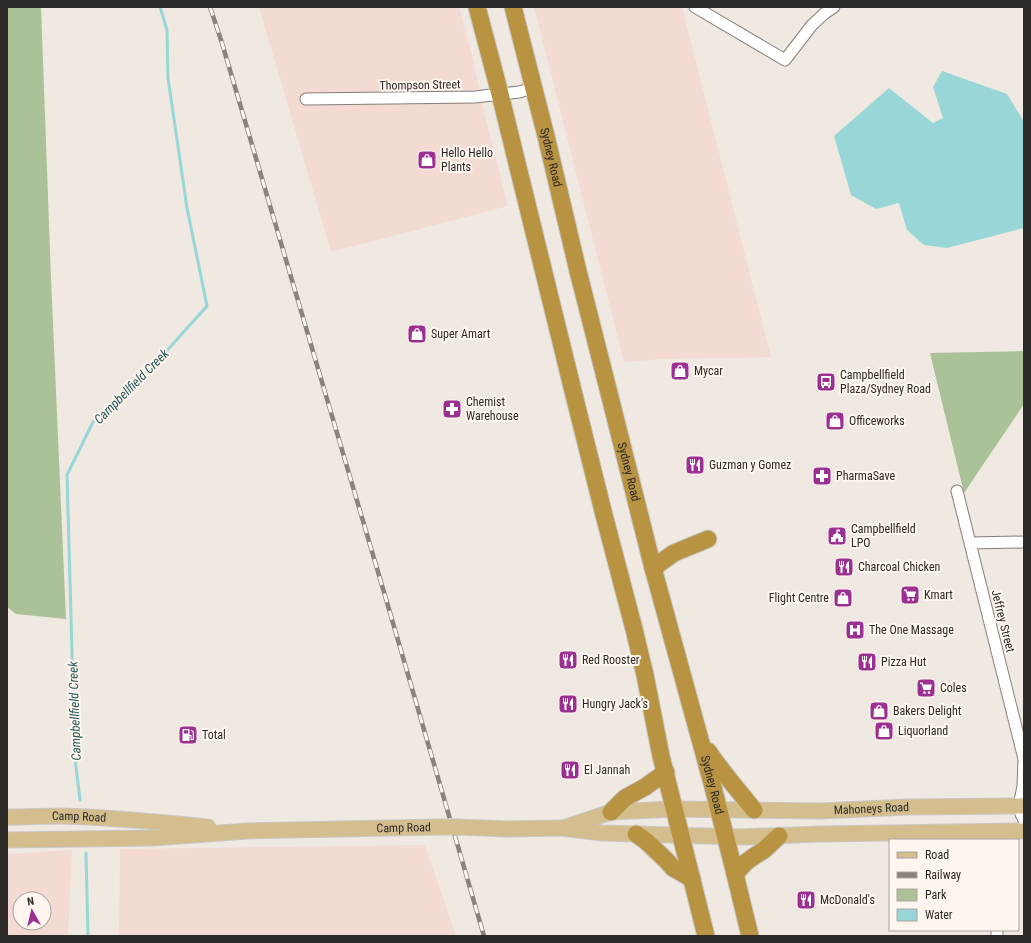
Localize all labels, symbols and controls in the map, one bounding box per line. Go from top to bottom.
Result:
street label: Thompson Street [379,77,461,93]
street label: Sydney Road [537,126,565,188]
place label: Hello Hello Plants [441,146,493,174]
shop icon: Hello Hello Plants [416,149,438,171]
shop icon: Super Amart [406,323,428,345]
place label: Super Amart [431,327,491,341]
water label: Campbellfield Creek [91,346,172,427]
shop icon: Mycar [669,360,691,382]
place label: Mycar [694,364,723,378]
place label: Campbellfield Plaza/Sydney Road [840,368,931,396]
bus stop icon: Campbellfield Plaza/Sydney Road [815,371,837,393]
place label: Chemist Warehouse [466,395,519,423]
pharmacy icon: Chemist Warehouse [441,398,463,420]
shop icon: Officeworks [824,410,846,432]
place label: Officeworks [849,414,905,428]
street label: Sydney Road [615,441,643,503]
restaurant icon: Guzman y Gomez [684,454,706,476]
place label: Guzman y Gomez [709,458,791,472]
pharmacy icon: PharmaSave [811,465,833,487]
place label: PharmaSave [836,469,896,483]
place label: Campbellfield LPO [851,522,916,550]
public building icon: Campbellfield LPO [826,525,848,547]
restaurant icon: Charcoal Chicken [833,556,855,578]
place label: Charcoal Chicken [858,560,941,574]
supermarket icon: Kmart [899,584,921,606]
shop icon: Flight Centre [832,587,854,609]
place label: Kmart [924,588,953,602]
street label: Jeffrey Street [988,588,1018,654]
place label: Flight Centre [769,591,829,605]
hospital icon: The One Massage [844,619,866,641]
place label: The One Massage [869,623,954,637]
restaurant icon: Red Rooster [557,649,579,671]
restaurant icon: Pizza Hut [856,651,878,673]
place label: Red Rooster [582,653,640,667]
place label: Pizza Hut [881,655,927,669]
water label: Campbellfield Creek [65,661,84,761]
supermarket icon: Coles [915,677,937,699]
place label: Coles [940,681,967,695]
restaurant icon: Hungry Jack's [557,693,579,715]
place label: Hungry Jack's [582,697,648,711]
shop icon: Bakers Delight [868,700,890,722]
place label: Bakers Delight [893,704,962,718]
shop icon: Liquorland [873,720,895,742]
fuel station icon: Total [177,724,199,746]
place label: Liquorland [898,724,948,738]
place label: Total [202,728,226,742]
street label: Sydney Road [698,754,727,816]
restaurant icon: El Jannah [559,759,581,781]
place label: El Jannah [584,763,630,777]
street label: Mahoneys Road [833,800,909,817]
street label: Camp Road [52,809,107,825]
street label: Camp Road [376,820,431,835]
legend [889,839,1019,931]
text: Road [925,848,949,862]
text: Railway [925,868,961,882]
text: Park [925,888,947,902]
restaurant icon: McDonald's [795,889,817,911]
north arrow [12,891,52,931]
place label: McDonald's [820,893,875,907]
text: N [26,895,35,908]
text: Water [925,908,953,922]

